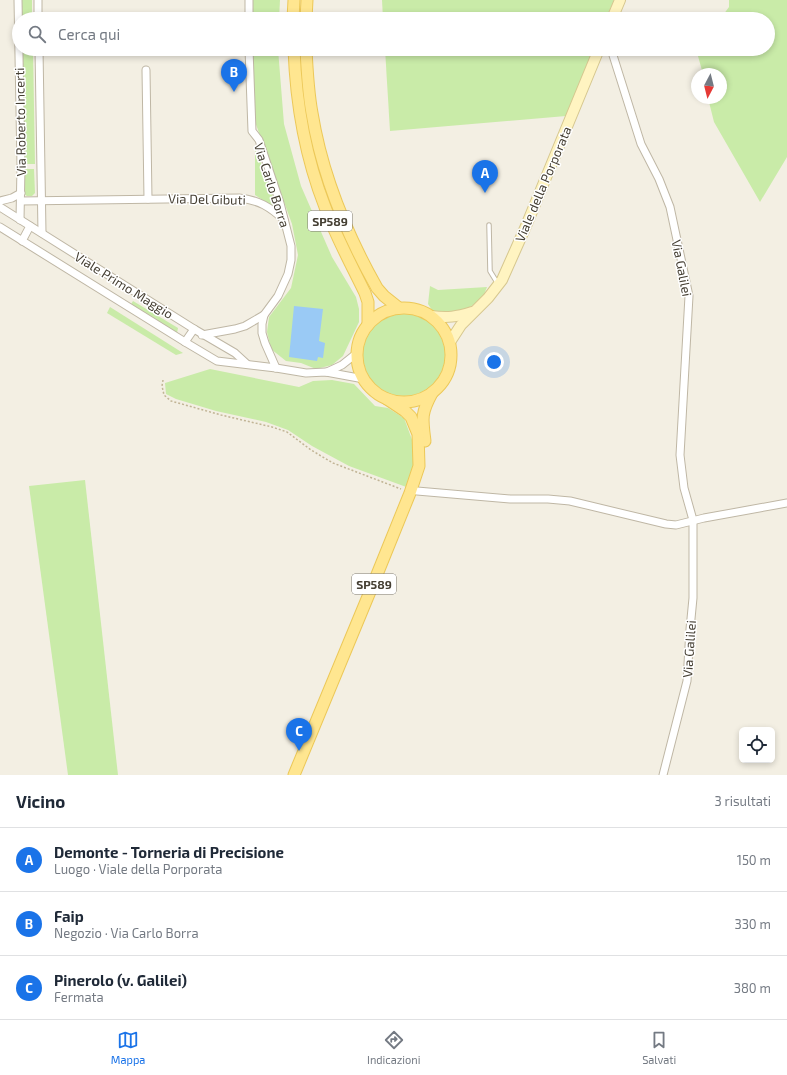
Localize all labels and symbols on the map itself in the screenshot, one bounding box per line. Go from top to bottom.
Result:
pin: B [221,59,247,92]
street label: Via Roberto Incerti [11,67,29,177]
north arrow [691,68,727,104]
street label: Viale della Porporata [511,124,575,244]
street label: Via Carlo Borra [251,141,293,229]
pin: A [472,160,498,193]
street label: Via Del Gibuti [168,190,246,208]
road number: SP589 [308,211,352,231]
street label: Via Galilei [669,238,695,298]
street label: Viale Primo Maggio [72,248,176,322]
your location [484,352,504,372]
road number: SP589 [352,574,396,594]
street label: Via Galilei [679,620,699,678]
pin: C [286,718,312,751]

